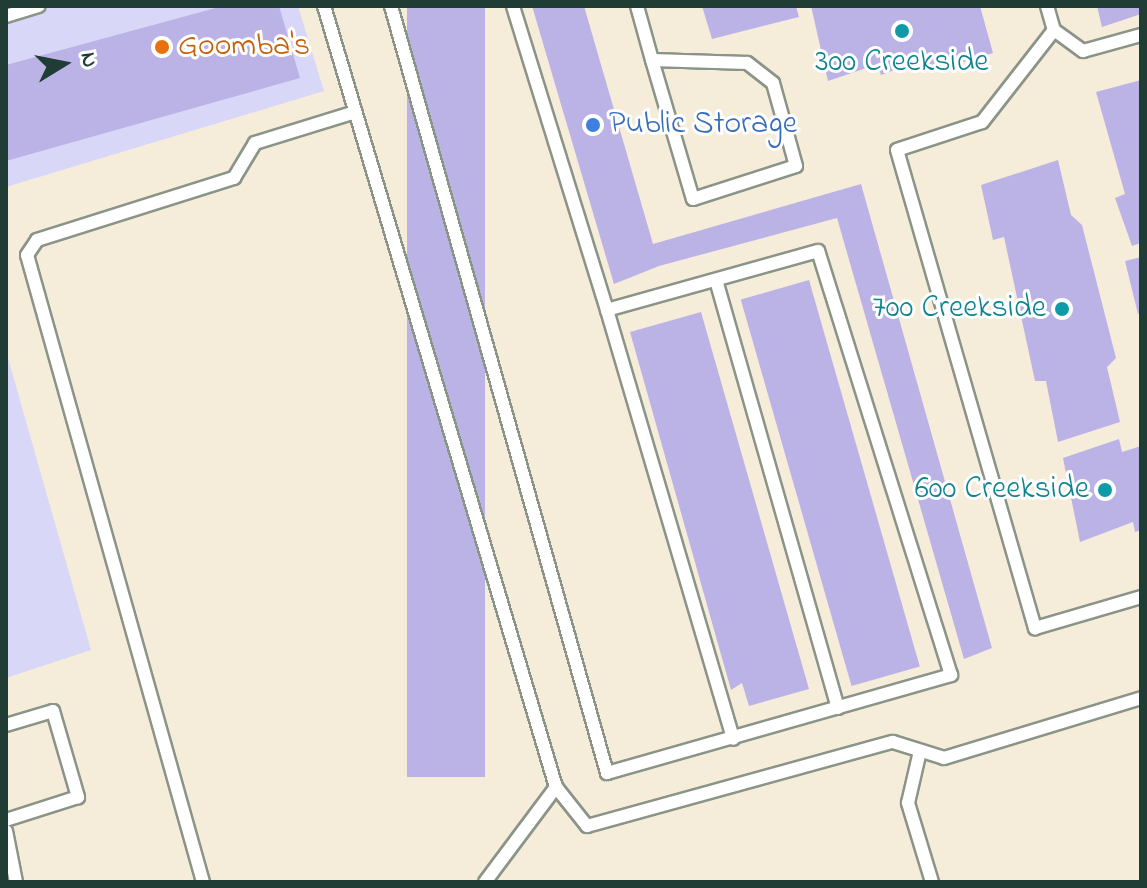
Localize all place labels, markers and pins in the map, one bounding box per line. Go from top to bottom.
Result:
marker: 300 Creekside [893,22,911,40]
place label: Goomba's [178,28,310,66]
marker: Goomba's [153,38,171,56]
place label: 300 Creekside [815,44,989,82]
place label: Public Storage [609,106,797,144]
marker: Public Storage [584,116,602,134]
place label: 700 Creekside [873,290,1046,328]
marker: 700 Creekside [1053,300,1071,318]
place label: 600 Creekside [915,471,1089,509]
marker: 600 Creekside [1096,481,1114,499]

